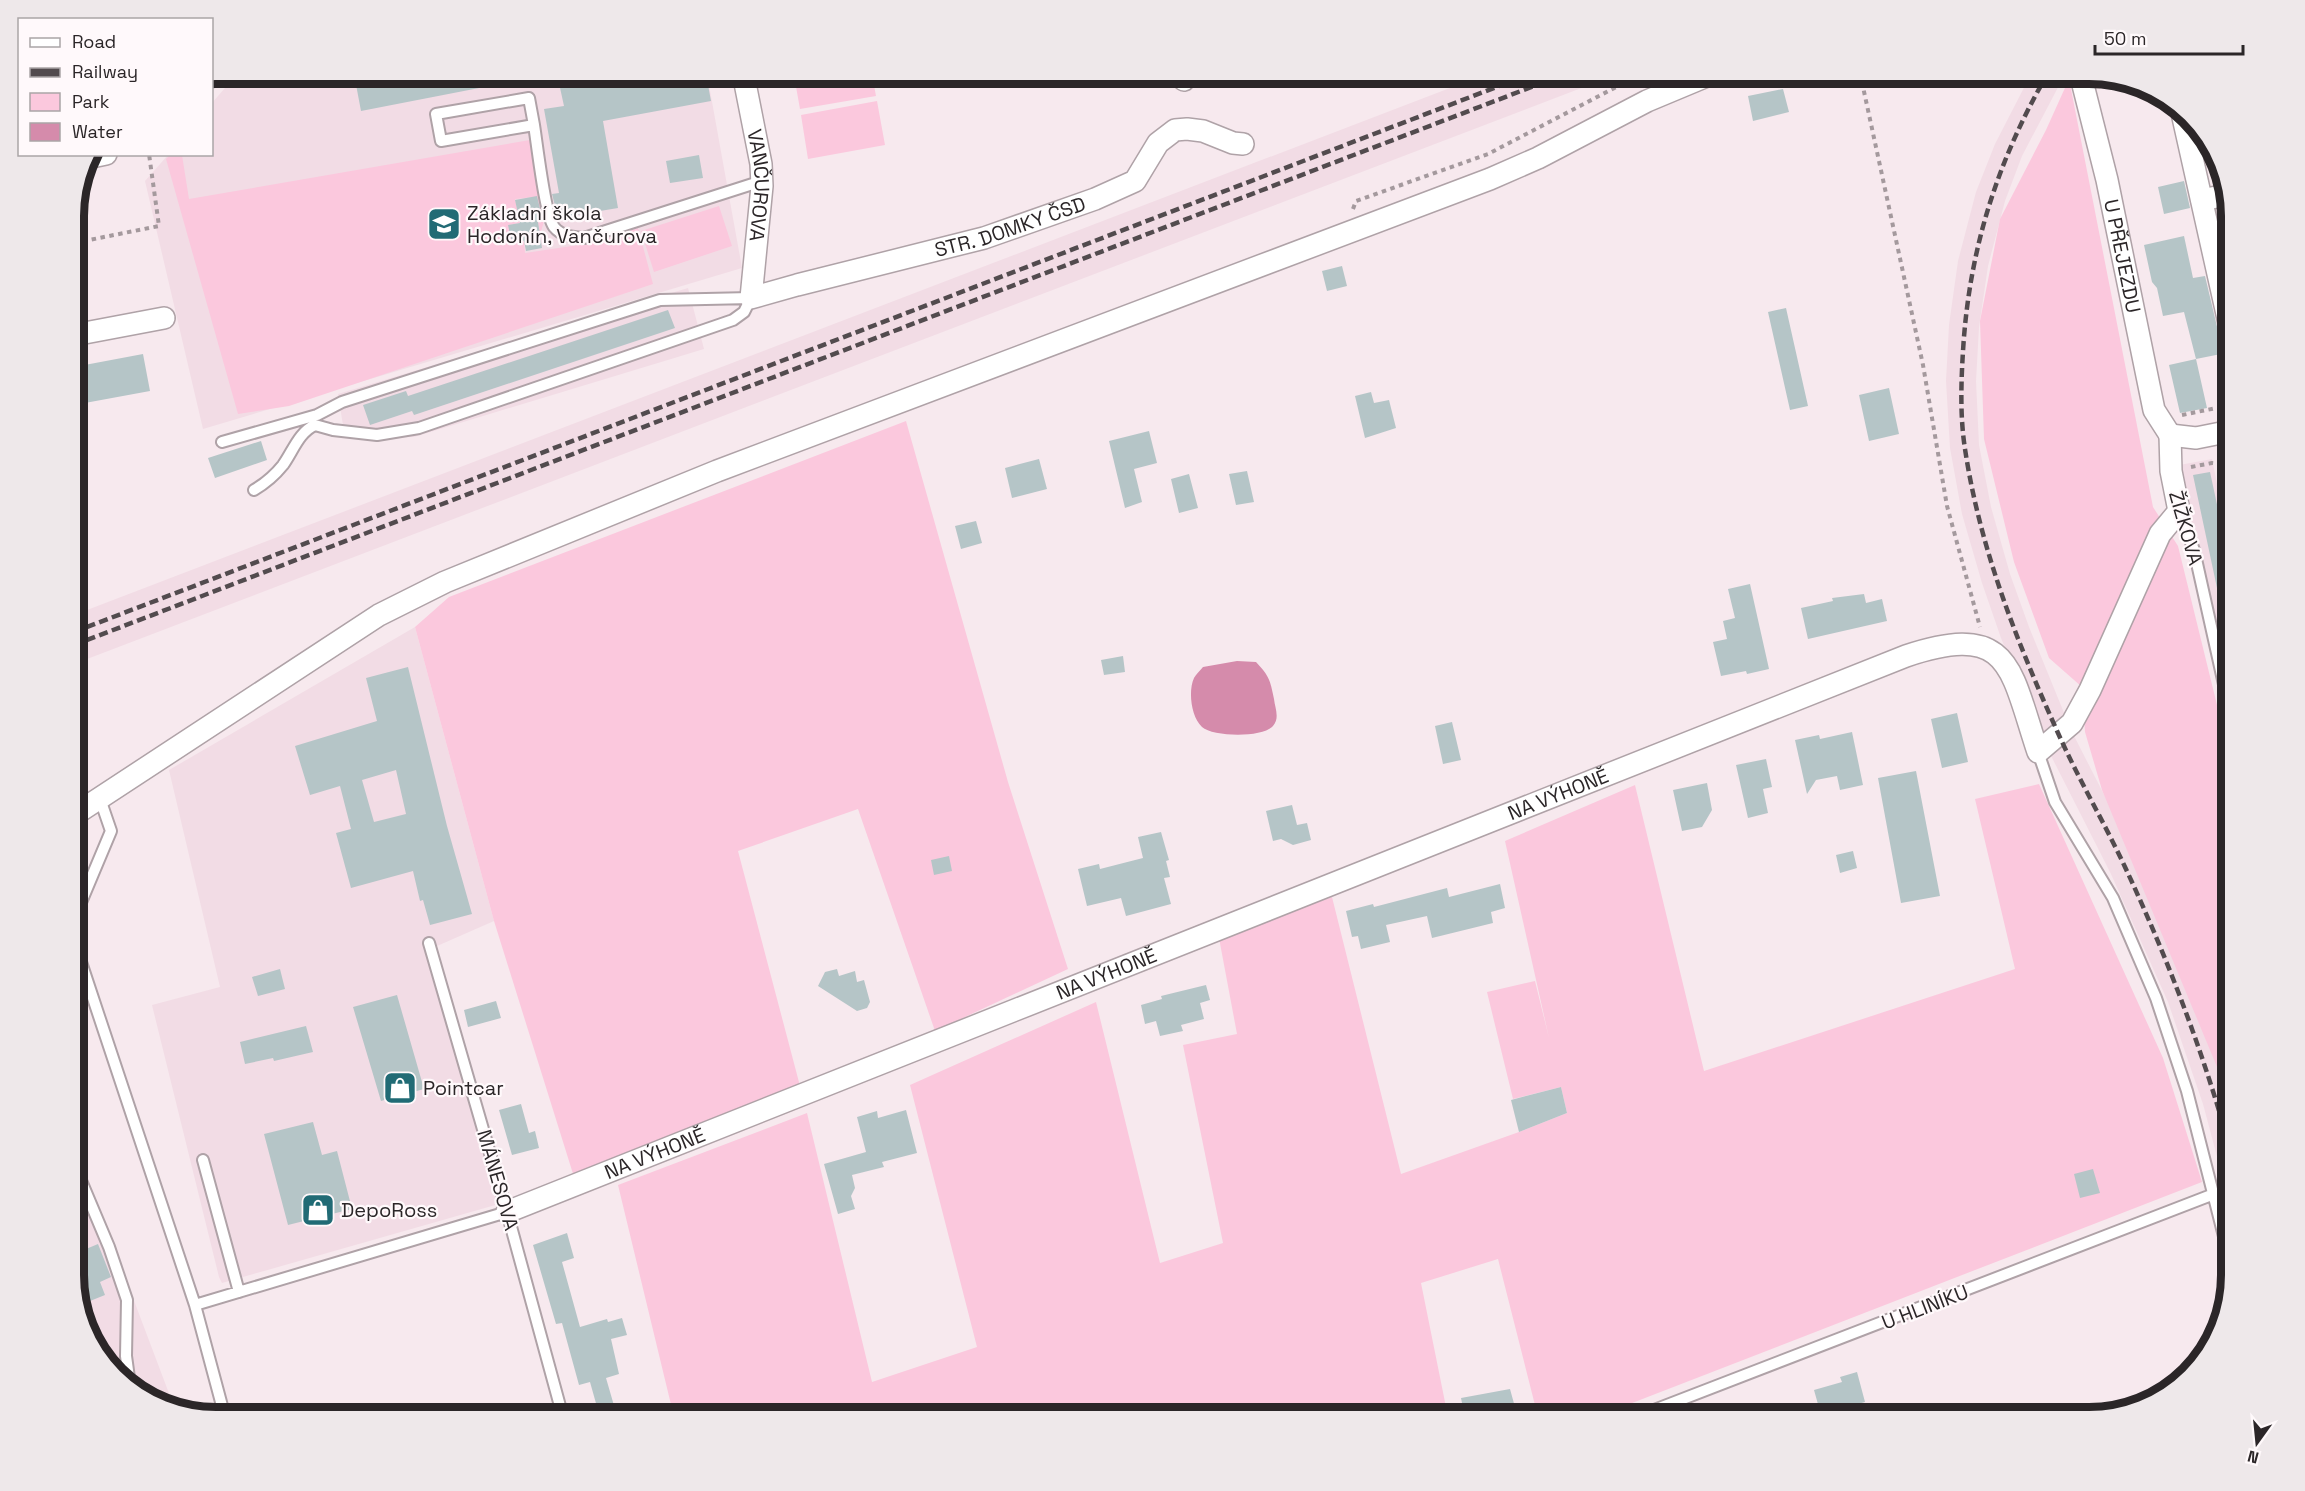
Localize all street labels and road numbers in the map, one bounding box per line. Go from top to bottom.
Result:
street label: VANČUROVA [741,127,775,243]
street label: STR. DOMKY ČSD [932,190,1089,263]
street label: U PŘEJEZDU [2098,197,2147,315]
street label: ŽIŽKOVA [2163,488,2209,569]
street label: NA VÝHONĚ [1504,763,1612,826]
street label: NA VÝHONĚ [1052,942,1161,1005]
street label: NA VÝHONĚ [601,1122,709,1185]
street label: MÁNESOVA [471,1127,525,1234]
street label: U HLINÍKU [1878,1279,1972,1335]

